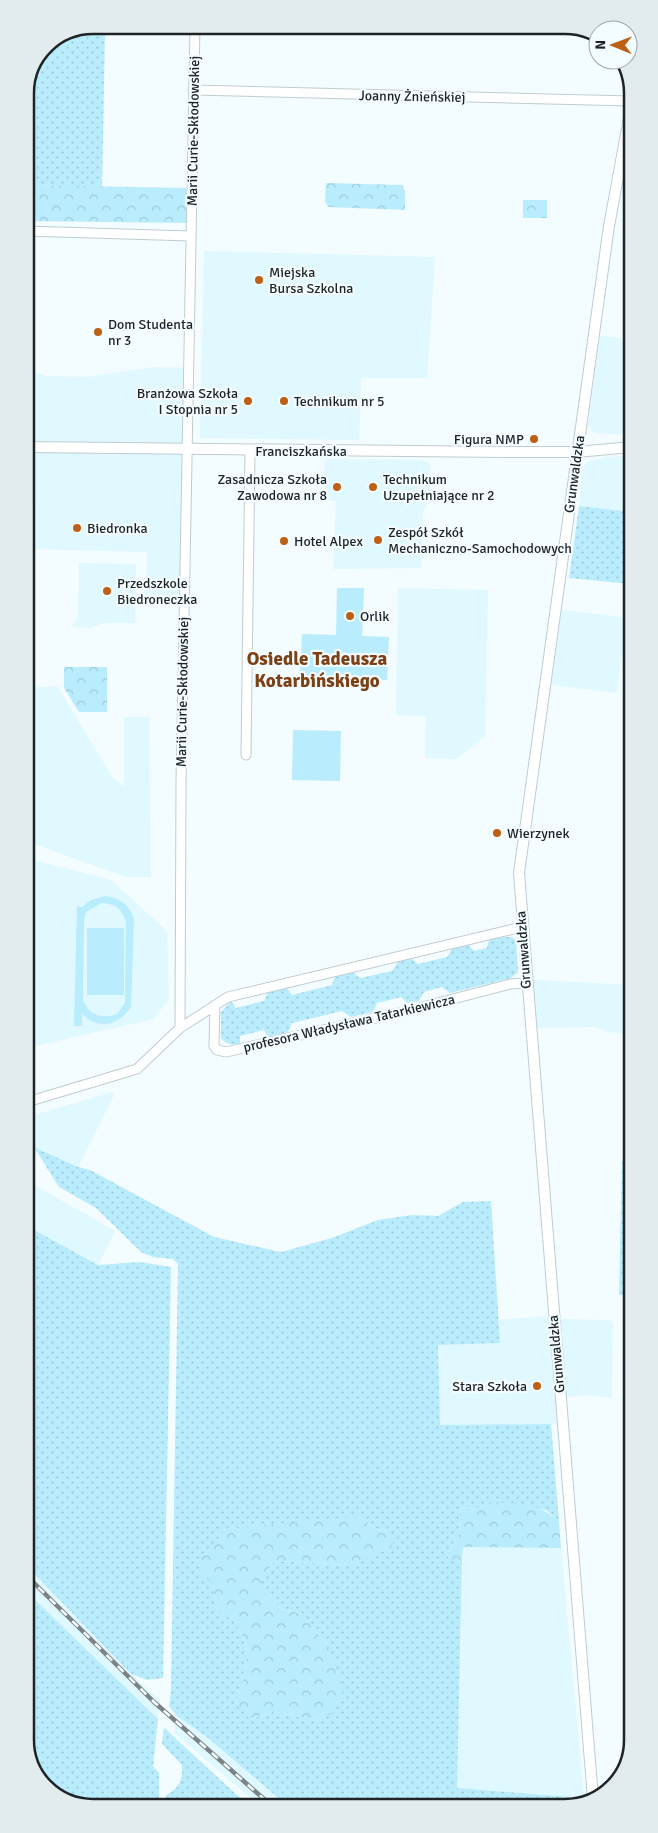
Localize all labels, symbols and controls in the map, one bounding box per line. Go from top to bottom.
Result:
north arrow [588,20,638,70]
text: N [592,40,609,50]
street label: Marii Curie-Skłodowskiej [184,56,203,206]
street label: Joanny Żnieńskiej [358,87,466,106]
place label: Miejska Bursa Szkolna [269,264,353,297]
marker: Miejska Bursa Szkolna [253,274,265,286]
place label: Dom Studenta nr 3 [108,316,193,349]
marker: Dom Studenta nr 3 [92,326,104,338]
place label: Branżowa Szkoła I Stopnia nr 5 [137,385,238,418]
place label: Technikum nr 5 [294,393,385,410]
marker: Branżowa Szkoła I Stopnia nr 5 [242,395,254,407]
marker: Technikum nr 5 [278,395,290,407]
place label: Figura NMP [454,431,524,448]
marker: Figura NMP [528,433,540,445]
street label: Grunwaldzka [561,434,588,514]
street label: Franciszkańska [255,443,347,460]
place label: Zasadnicza Szkoła Zawodowa nr 8 [217,471,327,504]
place label: Technikum Uzupełniające nr 2 [383,471,495,504]
marker: Zasadnicza Szkoła Zawodowa nr 8 [331,481,343,493]
marker: Technikum Uzupełniające nr 2 [367,481,379,493]
place label: Biedronka [87,520,148,537]
marker: Biedronka [71,522,83,534]
place label: Zespół Szkół Mechaniczno-Samochodowych [388,524,572,557]
place label: Hotel Alpex [294,533,364,550]
marker: Zespół Szkół Mechaniczno-Samochodowych [372,534,384,546]
marker: Hotel Alpex [278,535,290,547]
place label: Przedszkole Biedroneczka [117,575,197,608]
marker: Przedszkole Biedroneczka [101,585,113,597]
place label: Orlik [360,608,389,625]
marker: Orlik [344,610,356,622]
street label: Marii Curie-Skłodowskiej [173,617,192,767]
district label: Osiedle Tadeusza Kotarbińskiego [247,647,388,693]
place label: Wierzynek [507,825,569,842]
marker: Wierzynek [491,827,503,839]
street label: Grunwaldzka [512,910,535,990]
street label: profesora Władysława Tatarkiewicza [242,991,457,1056]
street label: Grunwaldzka [545,1314,568,1394]
place label: Stara Szkoła [452,1378,527,1395]
marker: Stara Szkoła [531,1380,543,1392]

